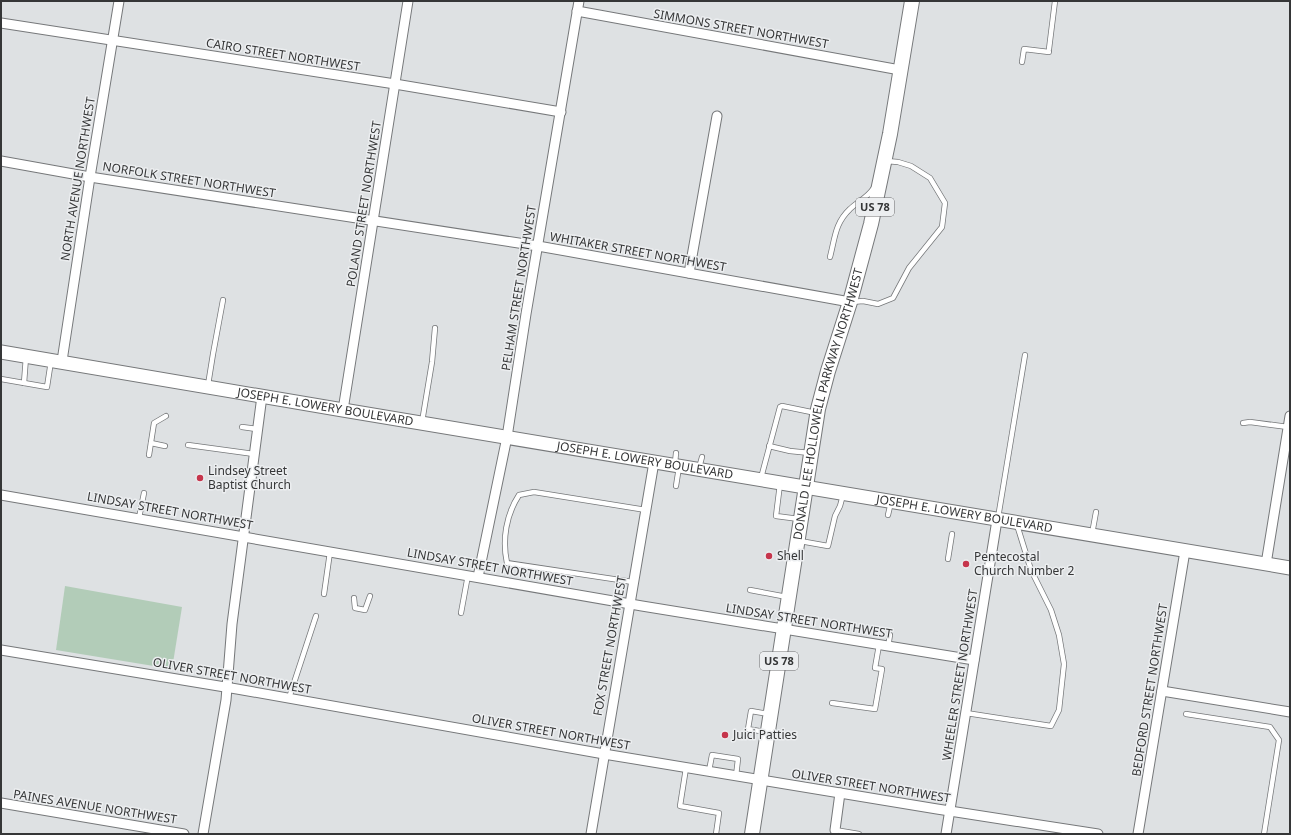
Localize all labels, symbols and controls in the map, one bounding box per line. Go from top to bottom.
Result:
street label: SIMMONS STREET NORTHWEST [652,5,830,52]
street label: CAIRO STREET NORTHWEST [205,34,362,75]
street label: NORTH AVENUE NORTHWEST [56,95,99,262]
street label: POLAND STREET NORTHWEST [342,119,385,288]
street label: NORFOLK STREET NORTHWEST [101,157,277,202]
road number: US 78 [856,198,894,216]
street label: PELHAM STREET NORTHWEST [497,204,540,372]
street label: WHITAKER STREET NORTHWEST [549,228,728,275]
street label: DONALD LEE HOLLOWELL PARKWAY NORTHWEST [789,266,867,541]
street label: JOSEPH E. LOWERY BOULEVARD [235,383,415,430]
street label: JOSEPH E. LOWERY BOULEVARD [555,437,735,483]
place label: Lindsey Street Baptist Church [208,462,291,493]
marker: Lindsey Street Baptist Church [195,473,205,483]
street label: LINDSAY STREET NORTHWEST [86,488,255,534]
street label: JOSEPH E. LOWERY BOULEVARD [874,490,1054,536]
street label: LINDSAY STREET NORTHWEST [406,544,575,590]
place label: Shell [777,547,804,564]
place label: Pentecostal Church Number 2 [974,548,1074,579]
marker: Shell [764,551,774,561]
marker: Pentecostal Church Number 2 [961,559,971,569]
street label: FOX STREET NORTHWEST [589,574,630,717]
street label: WHEELER STREET NORTHWEST [938,588,982,762]
street label: LINDSAY STREET NORTHWEST [725,599,894,642]
street label: BEDFORD STREET NORTHWEST [1127,602,1172,778]
road number: US 78 [760,652,798,670]
street label: OLIVER STREET NORTHWEST [151,653,313,698]
street label: OLIVER STREET NORTHWEST [470,709,632,754]
place label: Juici Patties [732,726,797,743]
marker: Juici Patties [720,730,730,740]
street label: OLIVER STREET NORTHWEST [790,765,952,807]
street label: PAINES AVENUE NORTHWEST [12,785,178,828]

